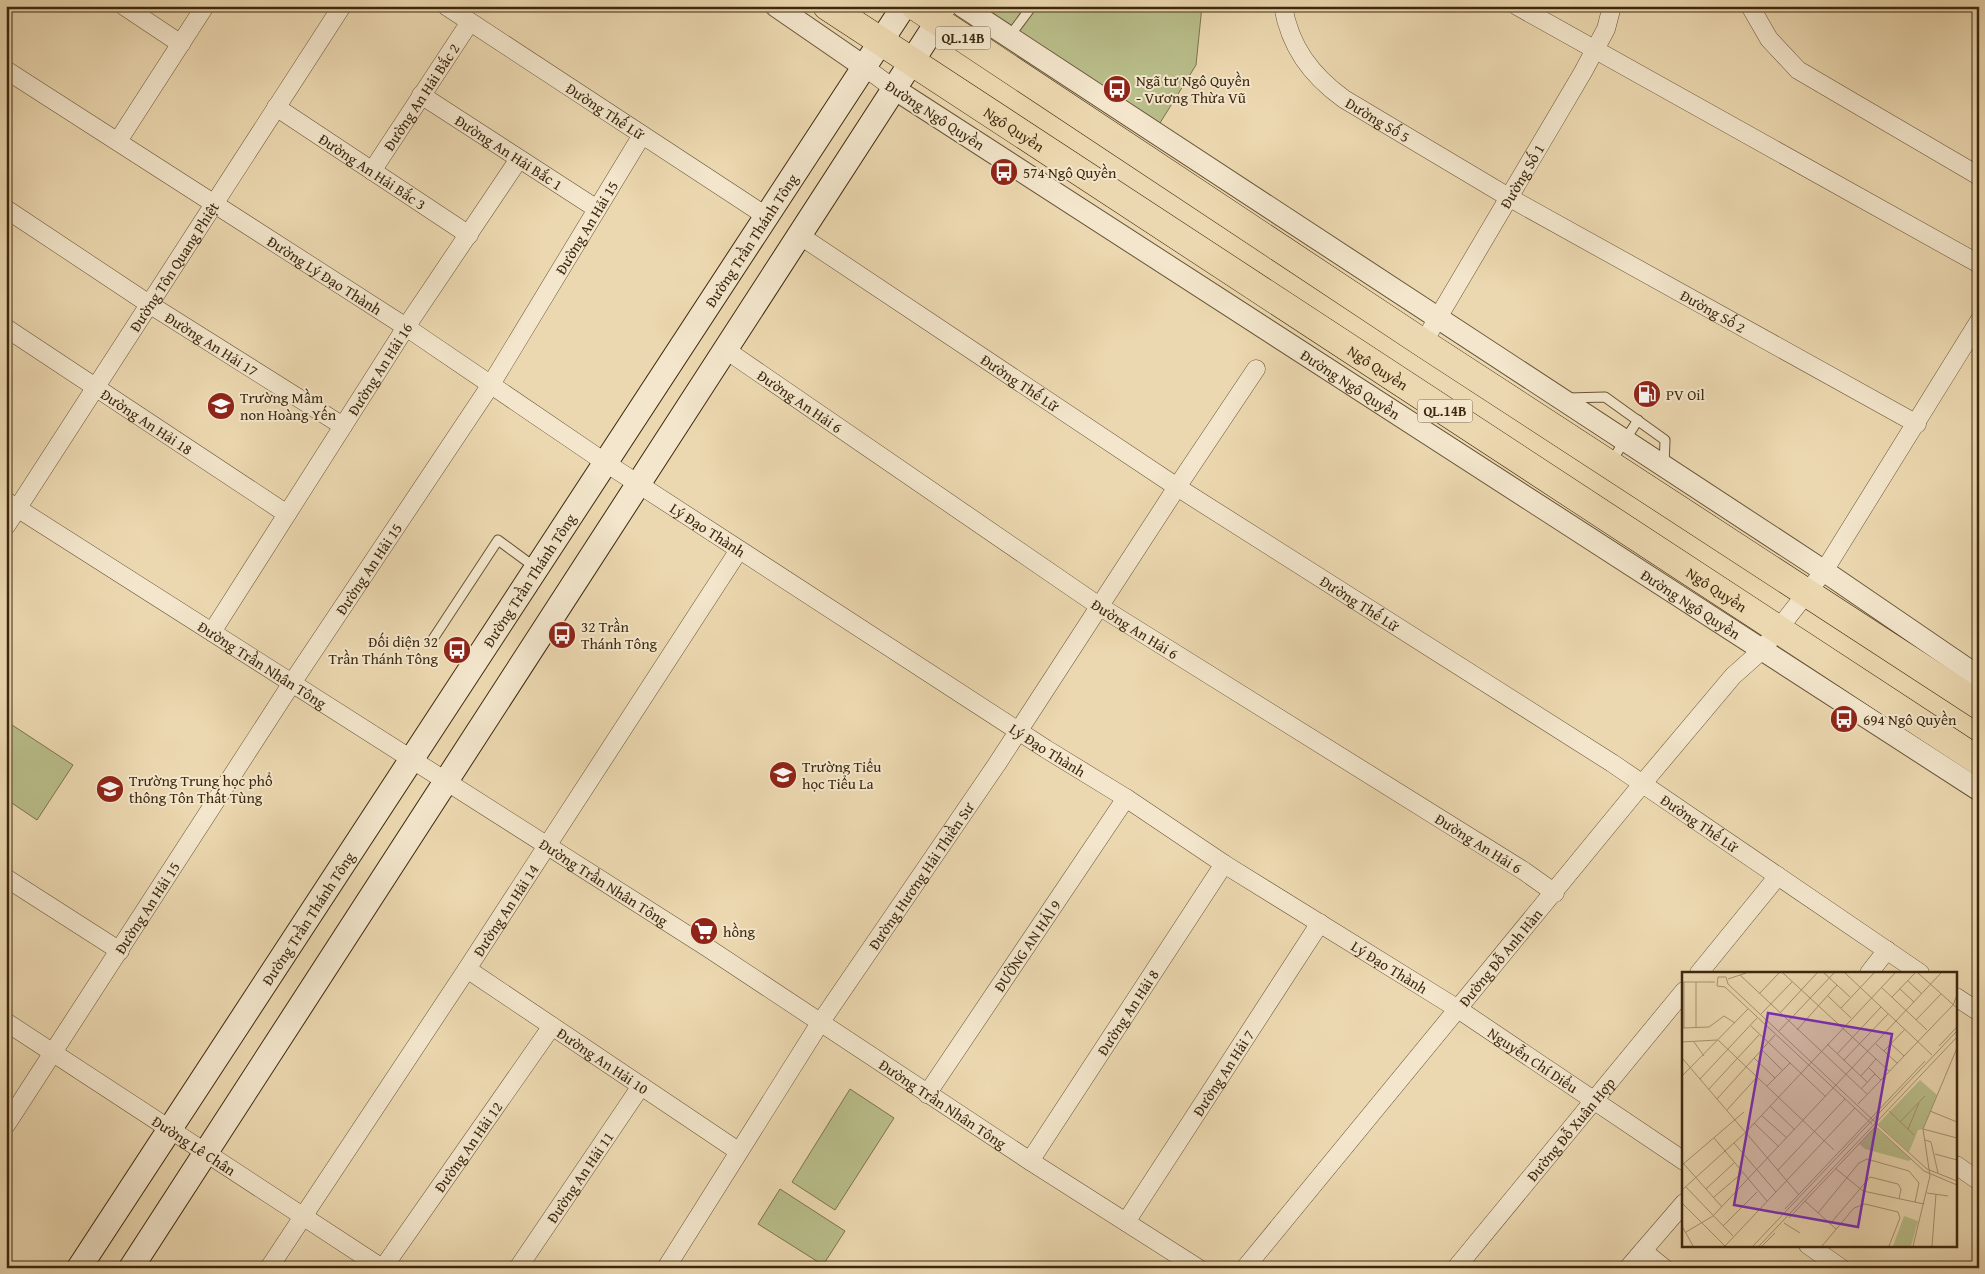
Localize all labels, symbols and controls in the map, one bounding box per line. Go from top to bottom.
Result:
road number: QL.14B [936,26,990,49]
street label: Đường An Hải Bắc 2 [378,39,464,154]
place label: Ngã tư Ngô Quyền - Vương Thừa Vũ [1136,70,1251,108]
bus stop icon: Ngã tư Ngô Quyền - Vương Thừa Vũ [1102,74,1132,104]
street label: Đường Ngô Quyền [881,75,989,155]
street label: Đường Thế Lữ [562,77,650,145]
street label: Đường Số 5 [1342,92,1414,147]
street label: Ngô Quyền [980,101,1049,157]
street label: Đường An Hải Bắc 1 [451,109,567,195]
street label: Đường An Hải Bắc 3 [315,128,430,214]
street label: Đường Số 1 [1494,140,1549,212]
bus stop icon: 574 Ngô Quyền [989,157,1019,187]
place label: 574 Ngô Quyền [1023,162,1117,183]
street label: Đường Trần Thánh Tông [700,169,803,311]
street label: Đường An Hải 15 [550,176,623,278]
street label: Đường Tôn Quang Phiệt [124,197,224,335]
street label: Đường Lý Đạo Thành [264,230,387,320]
street label: Đường Số 2 [1677,284,1750,337]
street label: Đường An Hải 17 [161,306,262,381]
street label: Đường An Hải 16 [342,318,417,419]
street label: Ngô Quyền [1344,340,1413,395]
street label: Đường Ngô Quyền [1297,344,1405,424]
street label: Đường Thế Lữ [977,349,1064,417]
street label: Đường An Hải 6 [754,364,847,438]
fuel station icon: PV Oil [1632,379,1662,409]
street label: Đường An Hải 18 [97,383,197,459]
place label: PV Oil [1666,384,1705,405]
place label: Trường Mầm non Hoàng Yến [240,387,337,425]
school or university icon: Trường Mầm non Hoàng Yến [206,391,236,421]
road number: QL.14B [1418,400,1472,422]
street label: Lý Đạo Thành [666,497,750,562]
street label: Đường Trần Thánh Tông [477,509,580,651]
street label: Đường An Hải 15 [330,519,406,619]
street label: Ngô Quyền [1683,562,1752,617]
street label: Đường Ngô Quyền [1637,564,1745,644]
street label: Đường Thế Lữ [1316,570,1404,636]
street label: Đường An Hải 6 [1087,593,1183,664]
street label: Đường Trần Nhân Tông [194,615,331,713]
place label: 32 Trần Thánh Tông [581,616,658,654]
bus stop icon: 32 Trần Thánh Tông [547,620,577,650]
place label: Đối diện 32 Trần Thánh Tông [329,631,439,669]
bus stop icon: Đối diện 32 Trần Thánh Tông [442,635,472,665]
bus stop icon: 694 Ngô Quyền [1829,704,1859,734]
place label: 694 Ngô Quyền [1863,709,1957,730]
street label: Lý Đạo Thành [1006,718,1090,782]
place label: Trường Tiểu học Tiểu La [802,756,882,794]
school or university icon: Trường Tiểu học Tiểu La [768,760,798,790]
place label: Trường Trung học phổ thông Tôn Thất Tùng [129,770,273,808]
school or university icon: Trường Trung học phổ thông Tôn Thất Tùng [95,774,125,804]
street label: Đường Thế Lữ [1657,789,1744,857]
street label: Đường Hương Hải Thiền Sư [863,797,979,954]
street label: Đường An Hải 6 [1431,808,1526,878]
street label: Đường Trần Nhân Tông [536,833,673,931]
street label: Đường Trần Thánh Tông [256,847,359,989]
street label: Đường An Hải 15 [109,857,184,958]
street label: Đường An Hải 14 [468,860,543,960]
street label: ĐƯỜNG AN HẢl 9 [988,895,1065,996]
street label: Đường Đỗ Anh Hàn [1453,903,1547,1011]
supermarket icon: hồng [689,916,719,946]
place label: hồng [723,921,755,942]
street label: Lý Đạo Thành [1348,935,1432,999]
street label: Đường An Hải 8 [1092,965,1163,1059]
inset map [1682,972,1958,1246]
street label: Đường An Hải 10 [553,1022,653,1099]
street label: Nguyễn Chí Diểu [1484,1022,1583,1098]
street label: Đường An Hải 7 [1187,1025,1259,1120]
street label: Đường Trần Nhân Tông [875,1054,1011,1154]
street label: Đường Đỗ Xuân Hợp [1521,1073,1619,1185]
street label: Đường An Hải 12 [429,1097,507,1196]
street label: Đường Lê Chân [148,1110,241,1181]
street label: Đường An Hải 11 [541,1127,618,1227]

